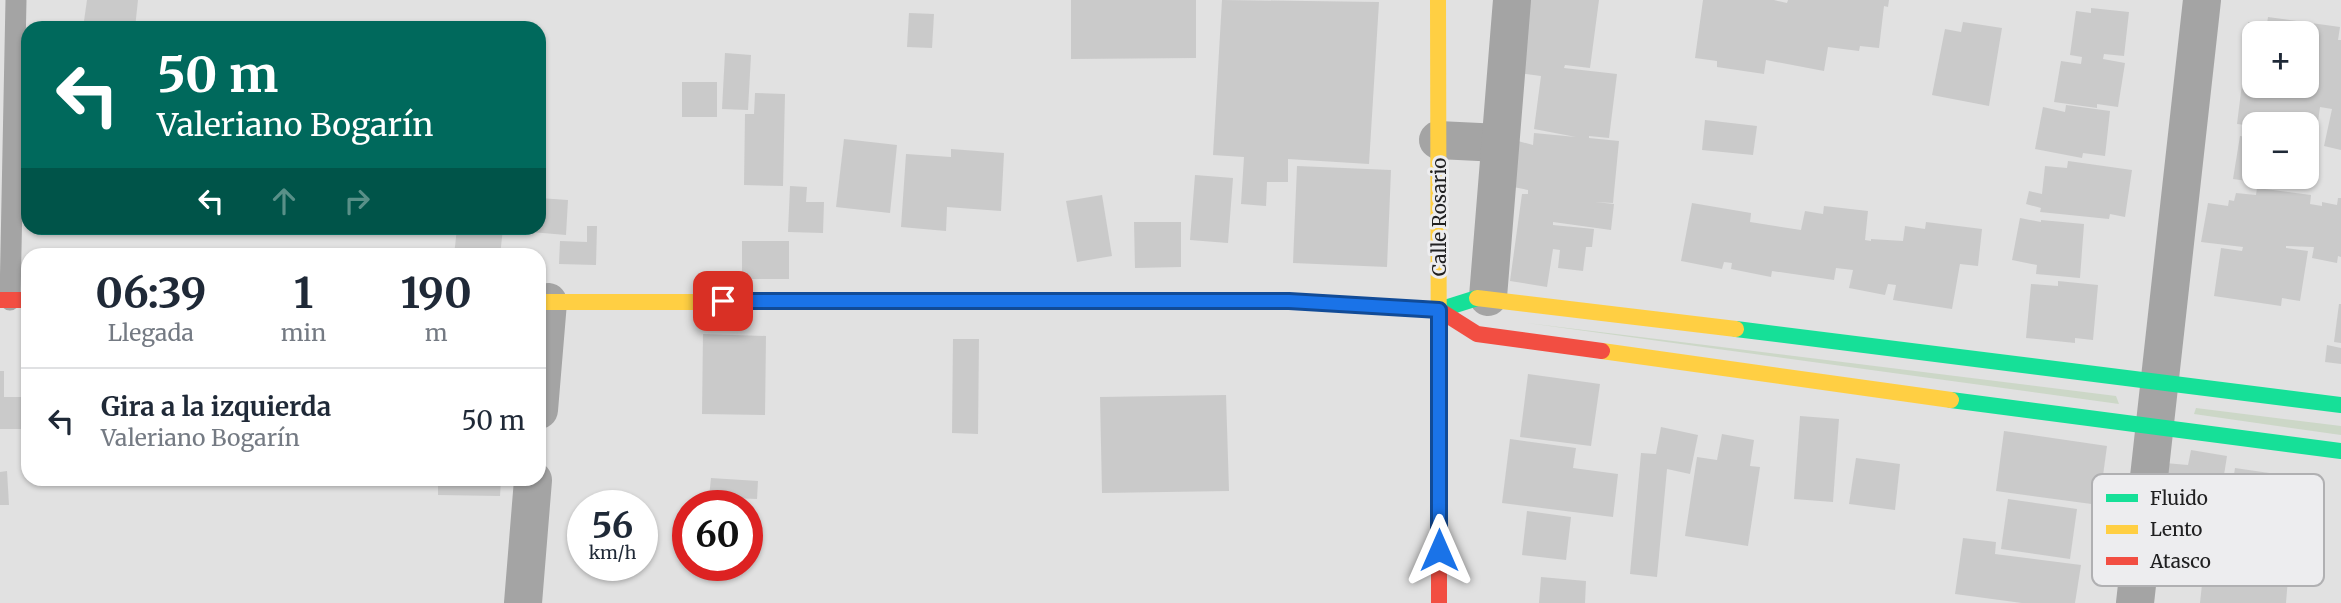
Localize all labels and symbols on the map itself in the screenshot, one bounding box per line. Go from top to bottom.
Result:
street label: Calle Rosario [1427,158,1451,276]
pin [693,271,753,331]
legend [2092,474,2324,586]
text: Fluido [2150,486,2208,510]
speed limit sign: 60 [672,490,763,581]
position arrow [1402,513,1476,587]
text: Lento [2150,517,2202,541]
text: Atasco [2149,549,2211,573]

